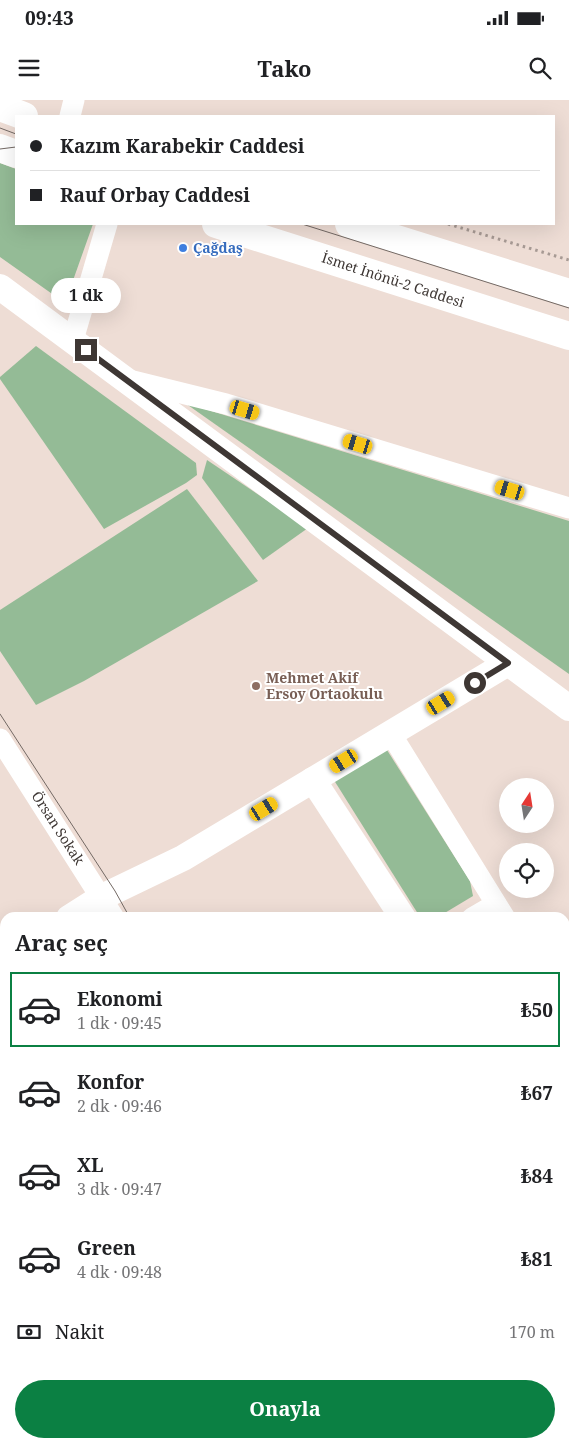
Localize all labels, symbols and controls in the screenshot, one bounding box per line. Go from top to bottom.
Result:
text: 09:43 [25,5,74,31]
text: Tako [258,53,312,83]
icon: menu [15,54,43,82]
icon: search [526,54,554,82]
text: Kazım Karabekir Caddesi [60,133,304,159]
text: Rauf Orbay Caddesi [60,182,250,208]
place label: Çağdaş [193,238,243,257]
marker: Çağdaş [177,242,189,254]
street label: İsmet İnönü-2 Caddesi [320,248,467,312]
callout: 1 dk [51,278,121,312]
text: 1 dk [69,284,103,306]
route end [75,339,97,361]
car [228,398,261,422]
car [341,432,374,456]
car [493,478,526,502]
place label: Mehmet Akif Ersoy Ortaokulu [266,668,383,703]
route start [464,672,486,694]
marker: Mehmet Akif Ersoy Ortaokulu [250,680,262,692]
car [424,689,457,717]
car [327,747,360,775]
north arrow [499,778,554,832]
map controls [499,778,554,898]
street label: Örsan Sokak [28,787,90,869]
car [247,795,280,823]
button: locate [499,843,554,898]
text: Araç seç [15,927,108,957]
text: Ekonomi [77,986,163,1012]
icon: car [17,987,62,1032]
text: ₺50 [521,997,553,1023]
text: 1 dk · 09:45 [77,1012,162,1034]
text: Konfor [77,1069,144,1095]
icon: car [17,1070,62,1115]
text: ₺67 [521,1080,553,1106]
text: 2 dk · 09:46 [77,1095,162,1117]
text: XL [77,1152,103,1178]
icon: car [17,1153,62,1198]
text: ₺84 [521,1163,553,1189]
text: 3 dk · 09:47 [77,1178,162,1200]
text: Green [77,1235,136,1261]
icon: car [17,1236,62,1281]
text: ₺81 [521,1246,553,1272]
text: 4 dk · 09:48 [77,1261,162,1283]
icon: cash [15,1318,43,1346]
text: Nakit [55,1319,104,1345]
text: 170 m [509,1321,555,1343]
button: Onayla [15,1380,555,1438]

